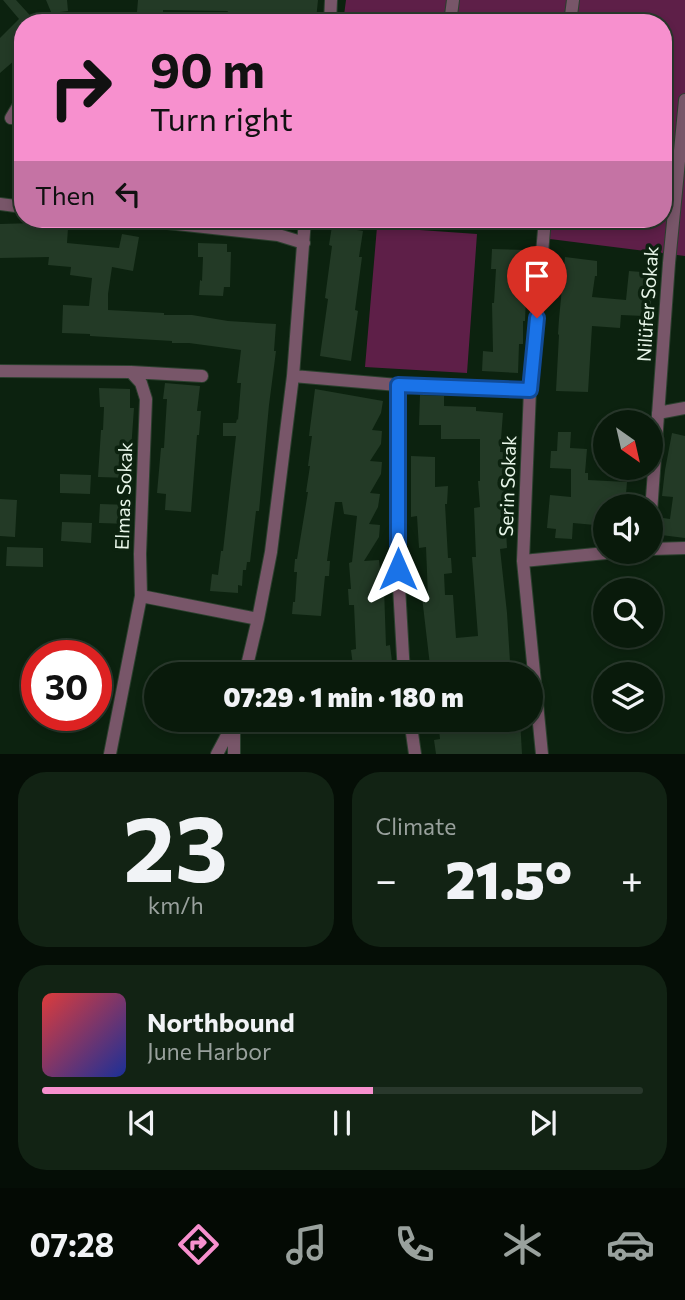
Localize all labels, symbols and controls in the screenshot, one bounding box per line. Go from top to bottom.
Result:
text: 90 m [150,38,265,98]
icon: right [35,42,126,133]
text: Turn right [150,98,293,138]
icon: left [109,175,147,213]
text: Then [35,179,95,210]
street label: Nilüfer Sokak [631,245,663,363]
pin [507,246,567,318]
icon: arrive [518,257,556,295]
north arrow [593,410,663,480]
map controls [593,410,663,732]
street label: Serin Sokak [494,435,520,537]
street label: Elmas Sokak [110,442,136,550]
button: sound [593,494,663,564]
position arrow [361,532,435,606]
button: search [593,578,663,648]
speed limit sign: 30 [21,640,112,731]
button: layers [593,662,663,732]
text: 07:29 · 1 min · 180 m [223,681,464,712]
text: 23 [123,789,228,901]
text: Climate [376,812,457,840]
text: 21.5° [446,846,572,910]
text: − [376,855,397,902]
text: + [621,855,643,902]
text: km/h [148,891,204,919]
text: Northbound [147,1006,295,1037]
text: June Harbor [147,1037,271,1065]
icon: previous [123,1104,161,1142]
icon: pause [323,1104,361,1142]
icon: next [524,1104,562,1142]
icon: directions [174,1220,223,1269]
icon: music [282,1220,331,1269]
icon: phone [390,1220,439,1269]
icon: climate [498,1220,547,1269]
icon: car [606,1220,655,1269]
text: 07:28 [30,1224,114,1264]

